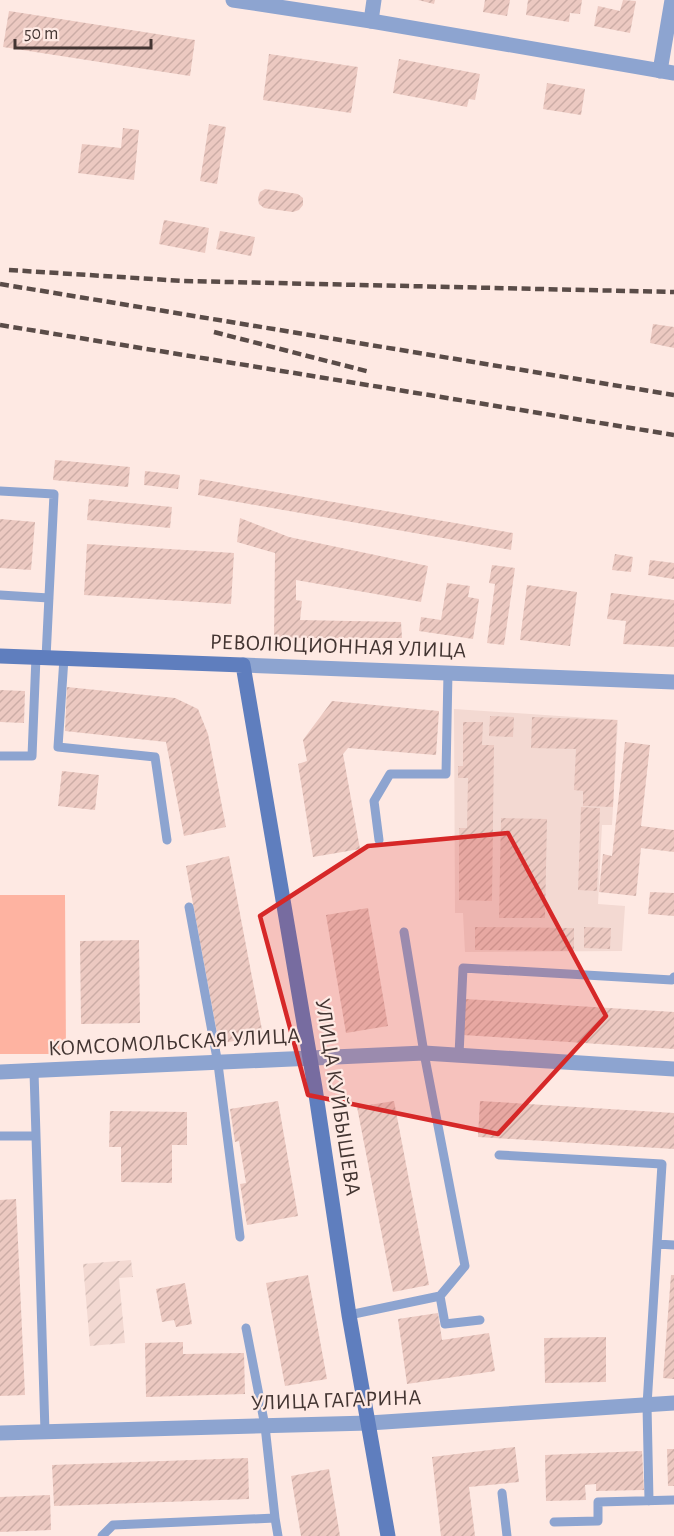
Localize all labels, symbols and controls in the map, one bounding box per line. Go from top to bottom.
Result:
scale bar [15,12,152,50]
text: 50 m [24,25,58,43]
street label: РЕВОЛЮЦИОННАЯ УЛИЦА [209,631,467,661]
street label: УЛИЦА КУЙБЫШЕВА [312,997,364,1197]
street label: КОМСОМОЛЬСКАЯ УЛИЦА [47,1024,301,1060]
street label: УЛИЦА ГАГАРИНА [251,1386,422,1414]

